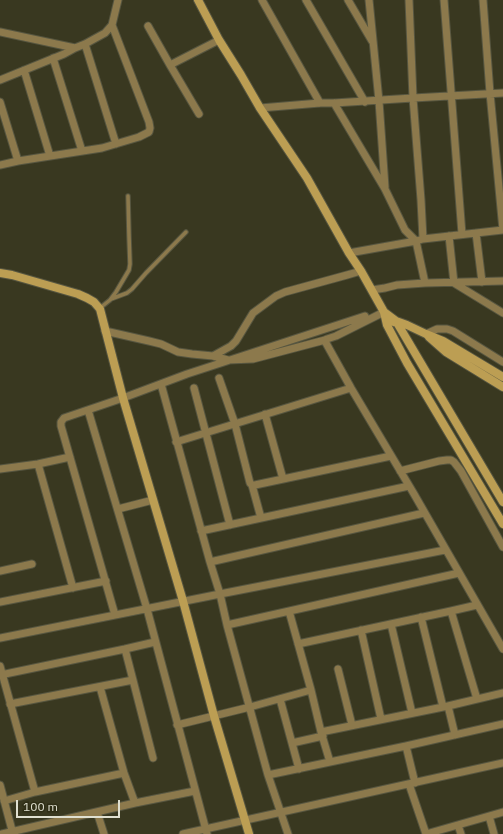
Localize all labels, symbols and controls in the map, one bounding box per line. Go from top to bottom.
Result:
scale bar [18,792,122,818]
text: 100 m [23,799,58,814]

